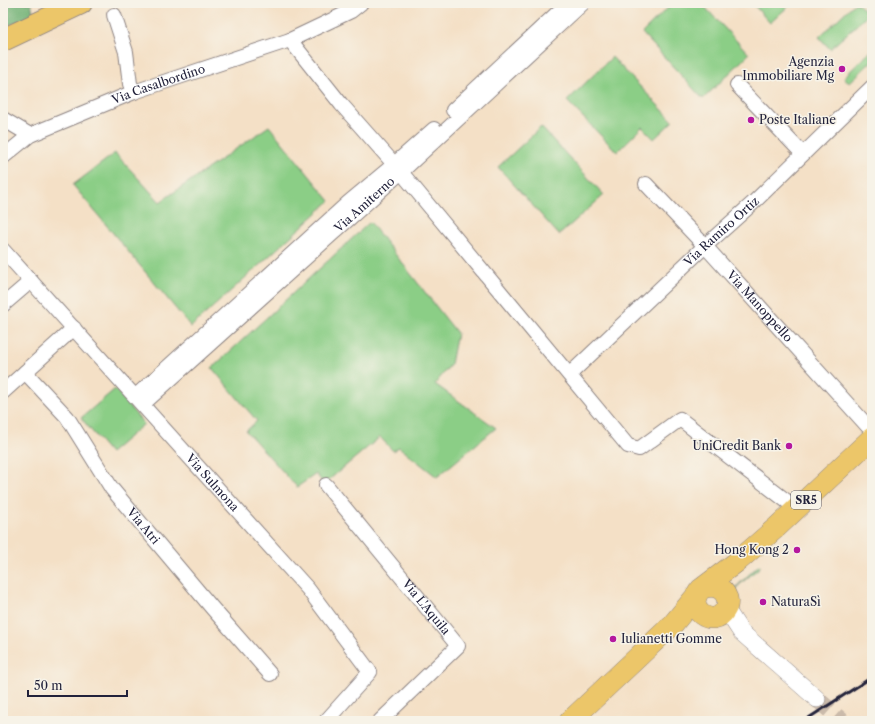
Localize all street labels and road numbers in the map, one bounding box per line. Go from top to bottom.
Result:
street label: Via Casalbordino [109,61,207,108]
street label: Via Amiterno [330,173,397,236]
street label: Via Ramiro Ortiz [680,193,762,270]
street label: Via Manoppello [723,267,796,345]
street label: Via Sulmona [182,450,243,515]
road number: SR5 [791,491,821,509]
street label: Via Atri [123,504,163,547]
street label: Via L'Aquila [399,575,454,638]

